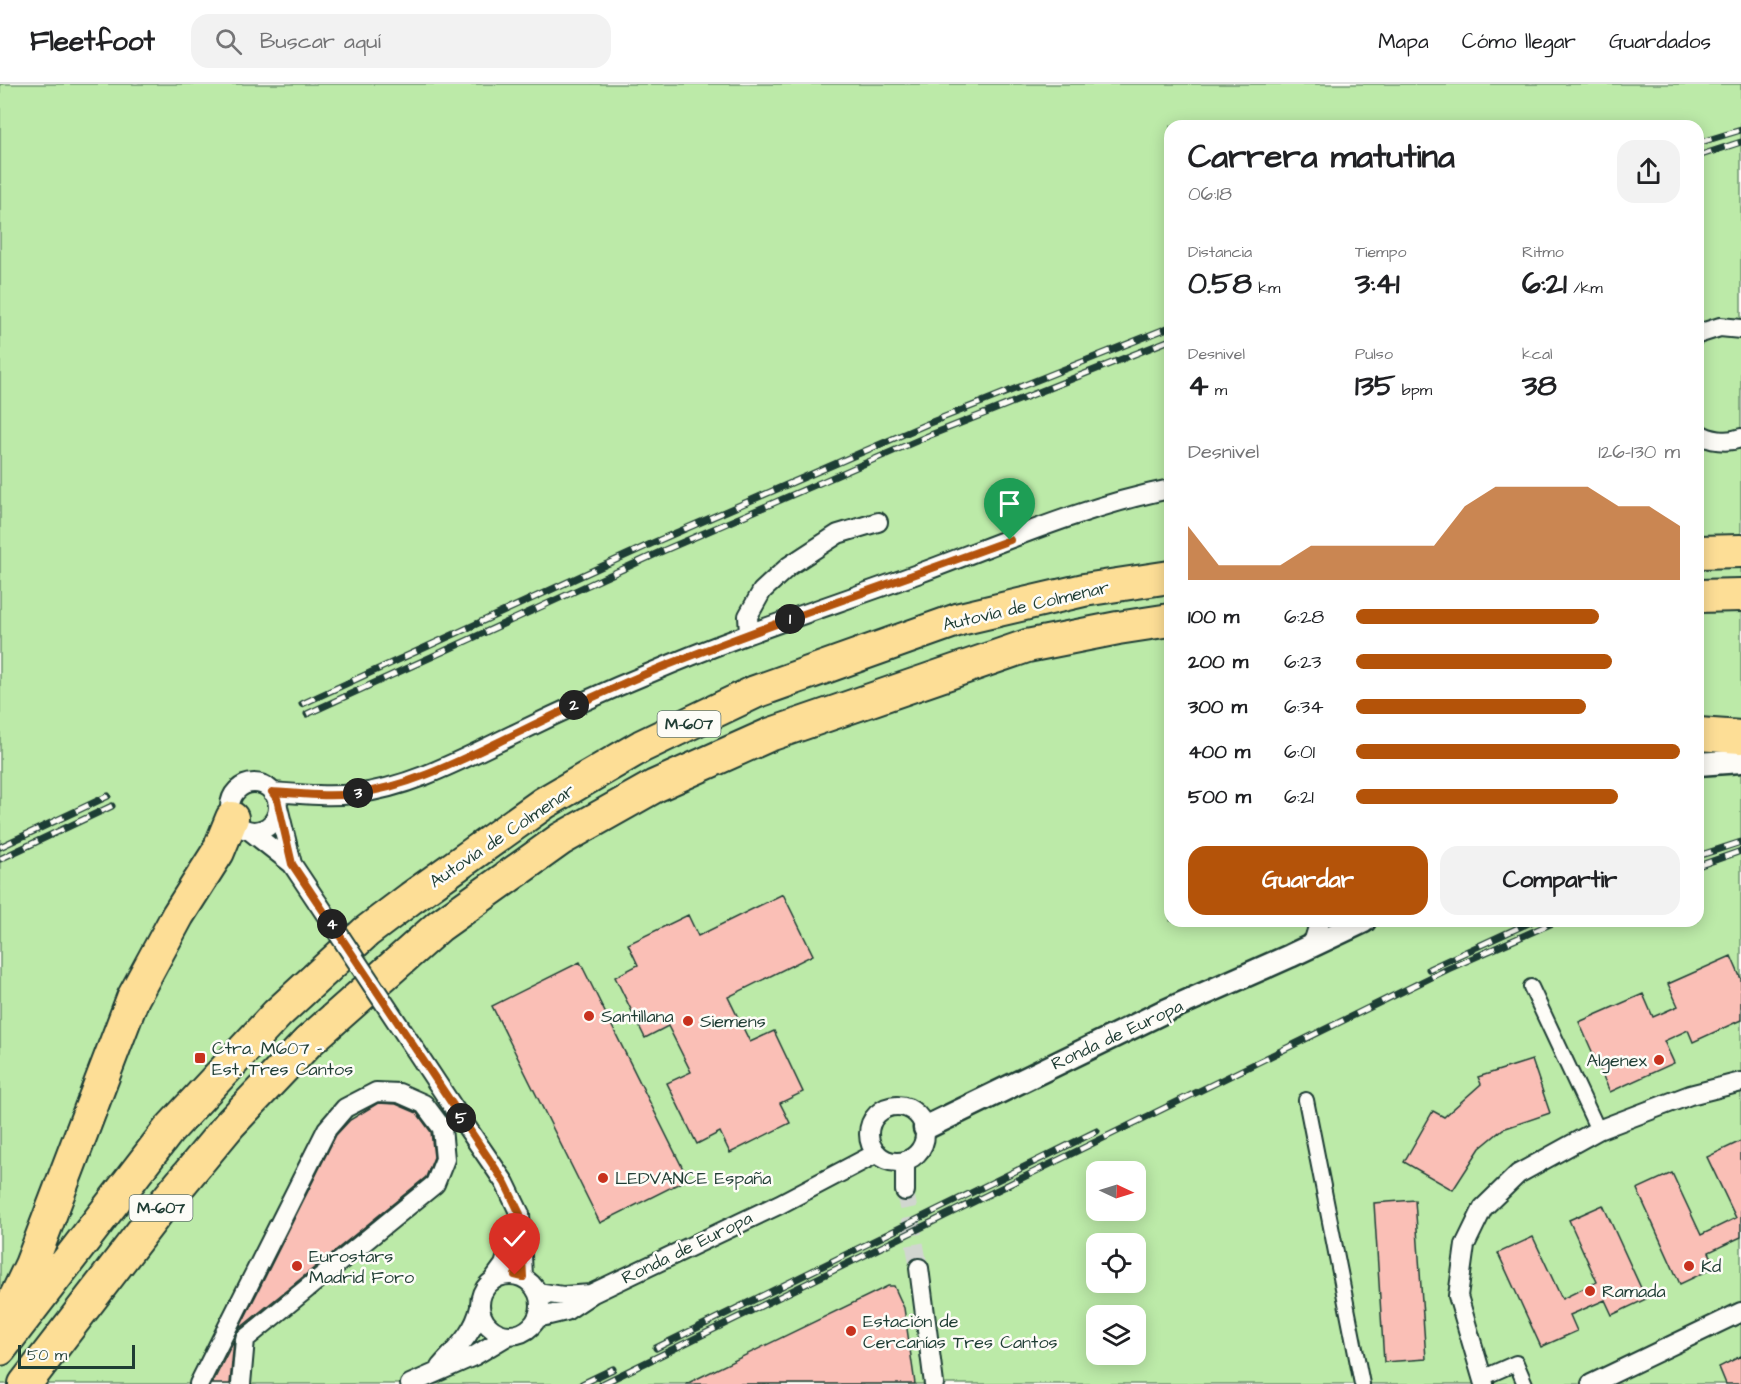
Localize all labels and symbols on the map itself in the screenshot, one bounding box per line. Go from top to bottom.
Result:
pin [984,478,1035,540]
street label: Autovía de Colmenar [940,575,1112,637]
pin: 1 [775,604,805,634]
pin: 2 [559,690,589,720]
road number: M-607 [658,711,720,737]
pin: 3 [343,778,373,808]
street label: Autovía de Colmenar [424,778,580,894]
pin: 4 [317,909,347,939]
street label: Ronda de Europa [1047,994,1187,1076]
place label: Santillana [601,1004,674,1029]
marker: Santillana [582,1009,596,1023]
place label: Siemens [700,1009,766,1034]
marker: Siemens [681,1014,695,1028]
place label: Ctra. M607 - Est. Tres Cantos [212,1036,353,1082]
place label: Algenex [1586,1048,1648,1074]
marker: Ctra. M607 - Est. Tres Cantos [193,1051,207,1065]
marker: Algenex [1652,1053,1666,1067]
pin: 5 [446,1103,476,1133]
north arrow [1086,1161,1146,1221]
place label: LEDVANCE España [615,1166,772,1191]
marker: LEDVANCE España [596,1171,610,1185]
road number: M-607 [130,1195,192,1221]
street label: Ronda de Europa [617,1205,757,1291]
pin [489,1213,540,1275]
place label: Eurostars Madrid Foro [309,1244,414,1290]
place label: Kd [1701,1254,1721,1279]
marker: Eurostars Madrid Foro [290,1259,304,1273]
marker: Kd [1682,1259,1696,1273]
place label: Ramada [1602,1279,1666,1304]
marker: Ramada [1583,1284,1597,1298]
place label: Estación de Cercanías Tres Cantos [863,1309,1058,1355]
marker: Estación de Cercanías Tres Cantos [844,1324,858,1338]
scale bar [18,1342,135,1370]

